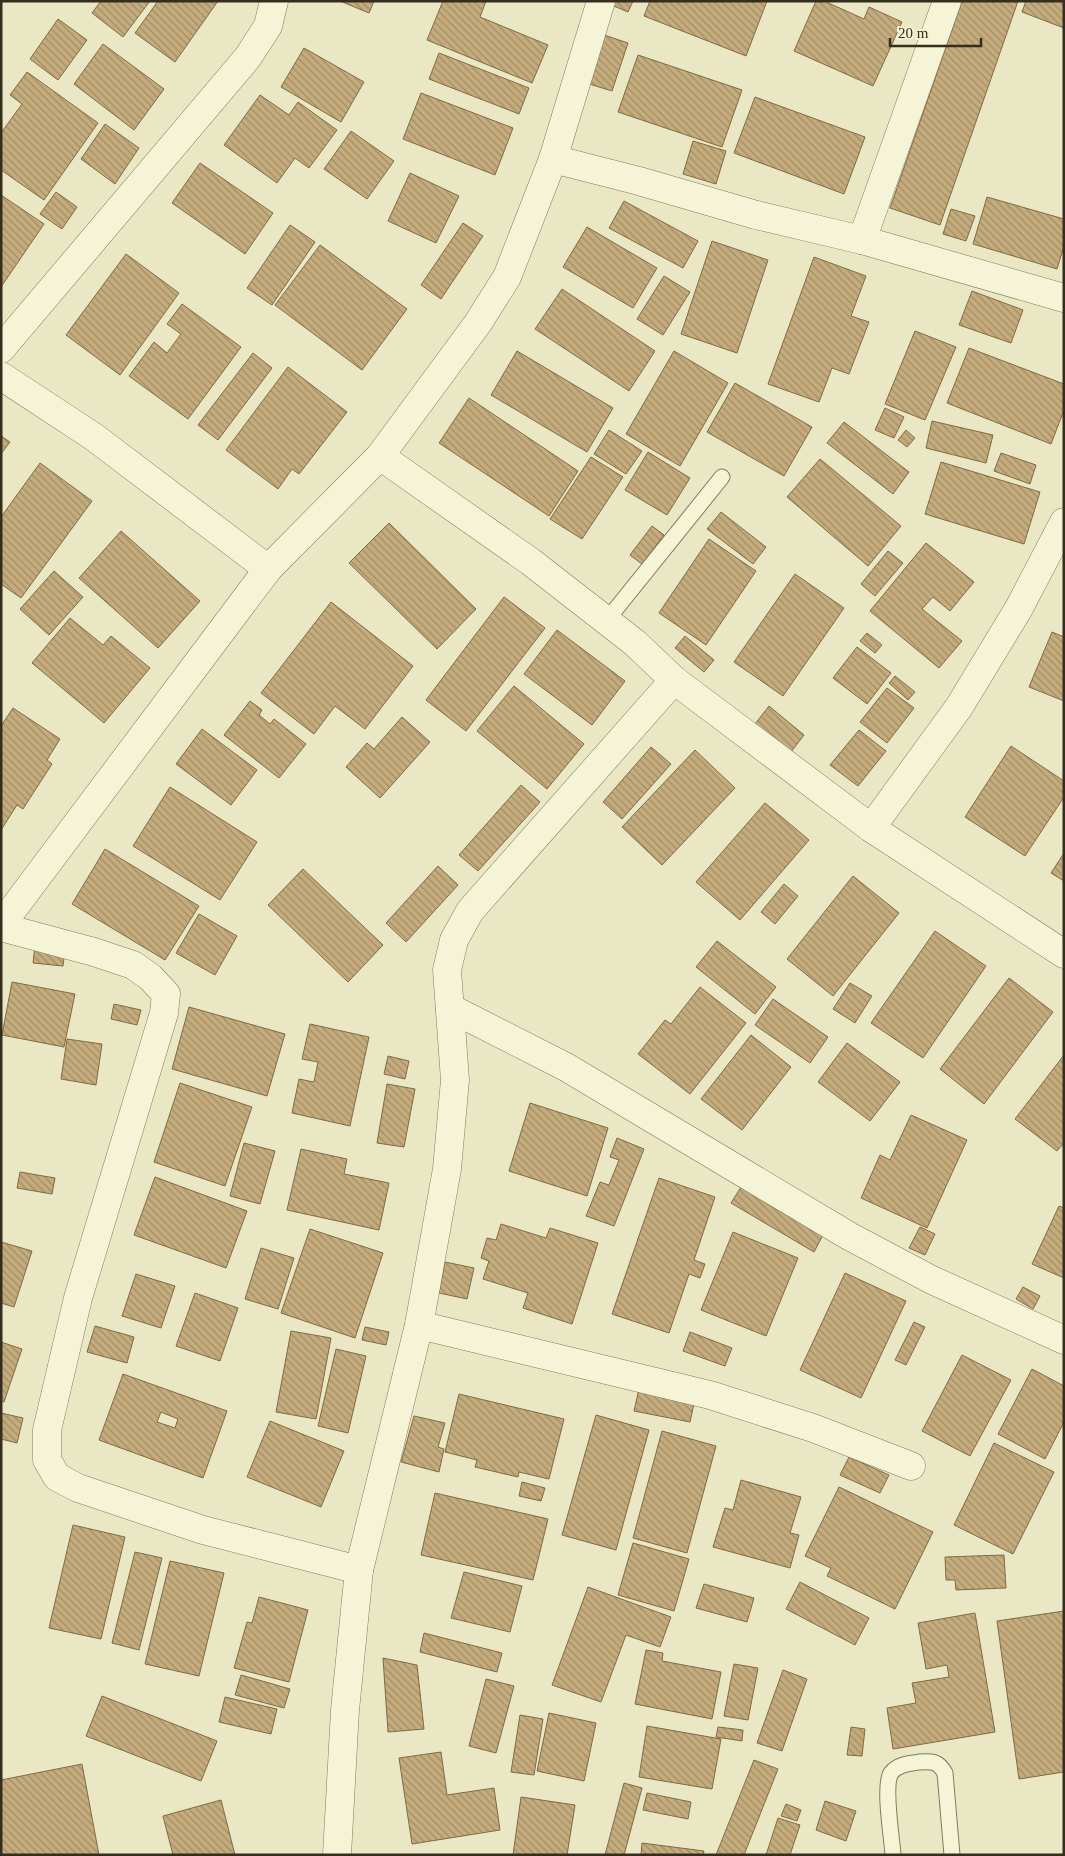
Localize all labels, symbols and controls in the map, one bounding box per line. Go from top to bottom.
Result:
scale bar [890,15,981,47]
text: 20 m [898,25,929,41]

